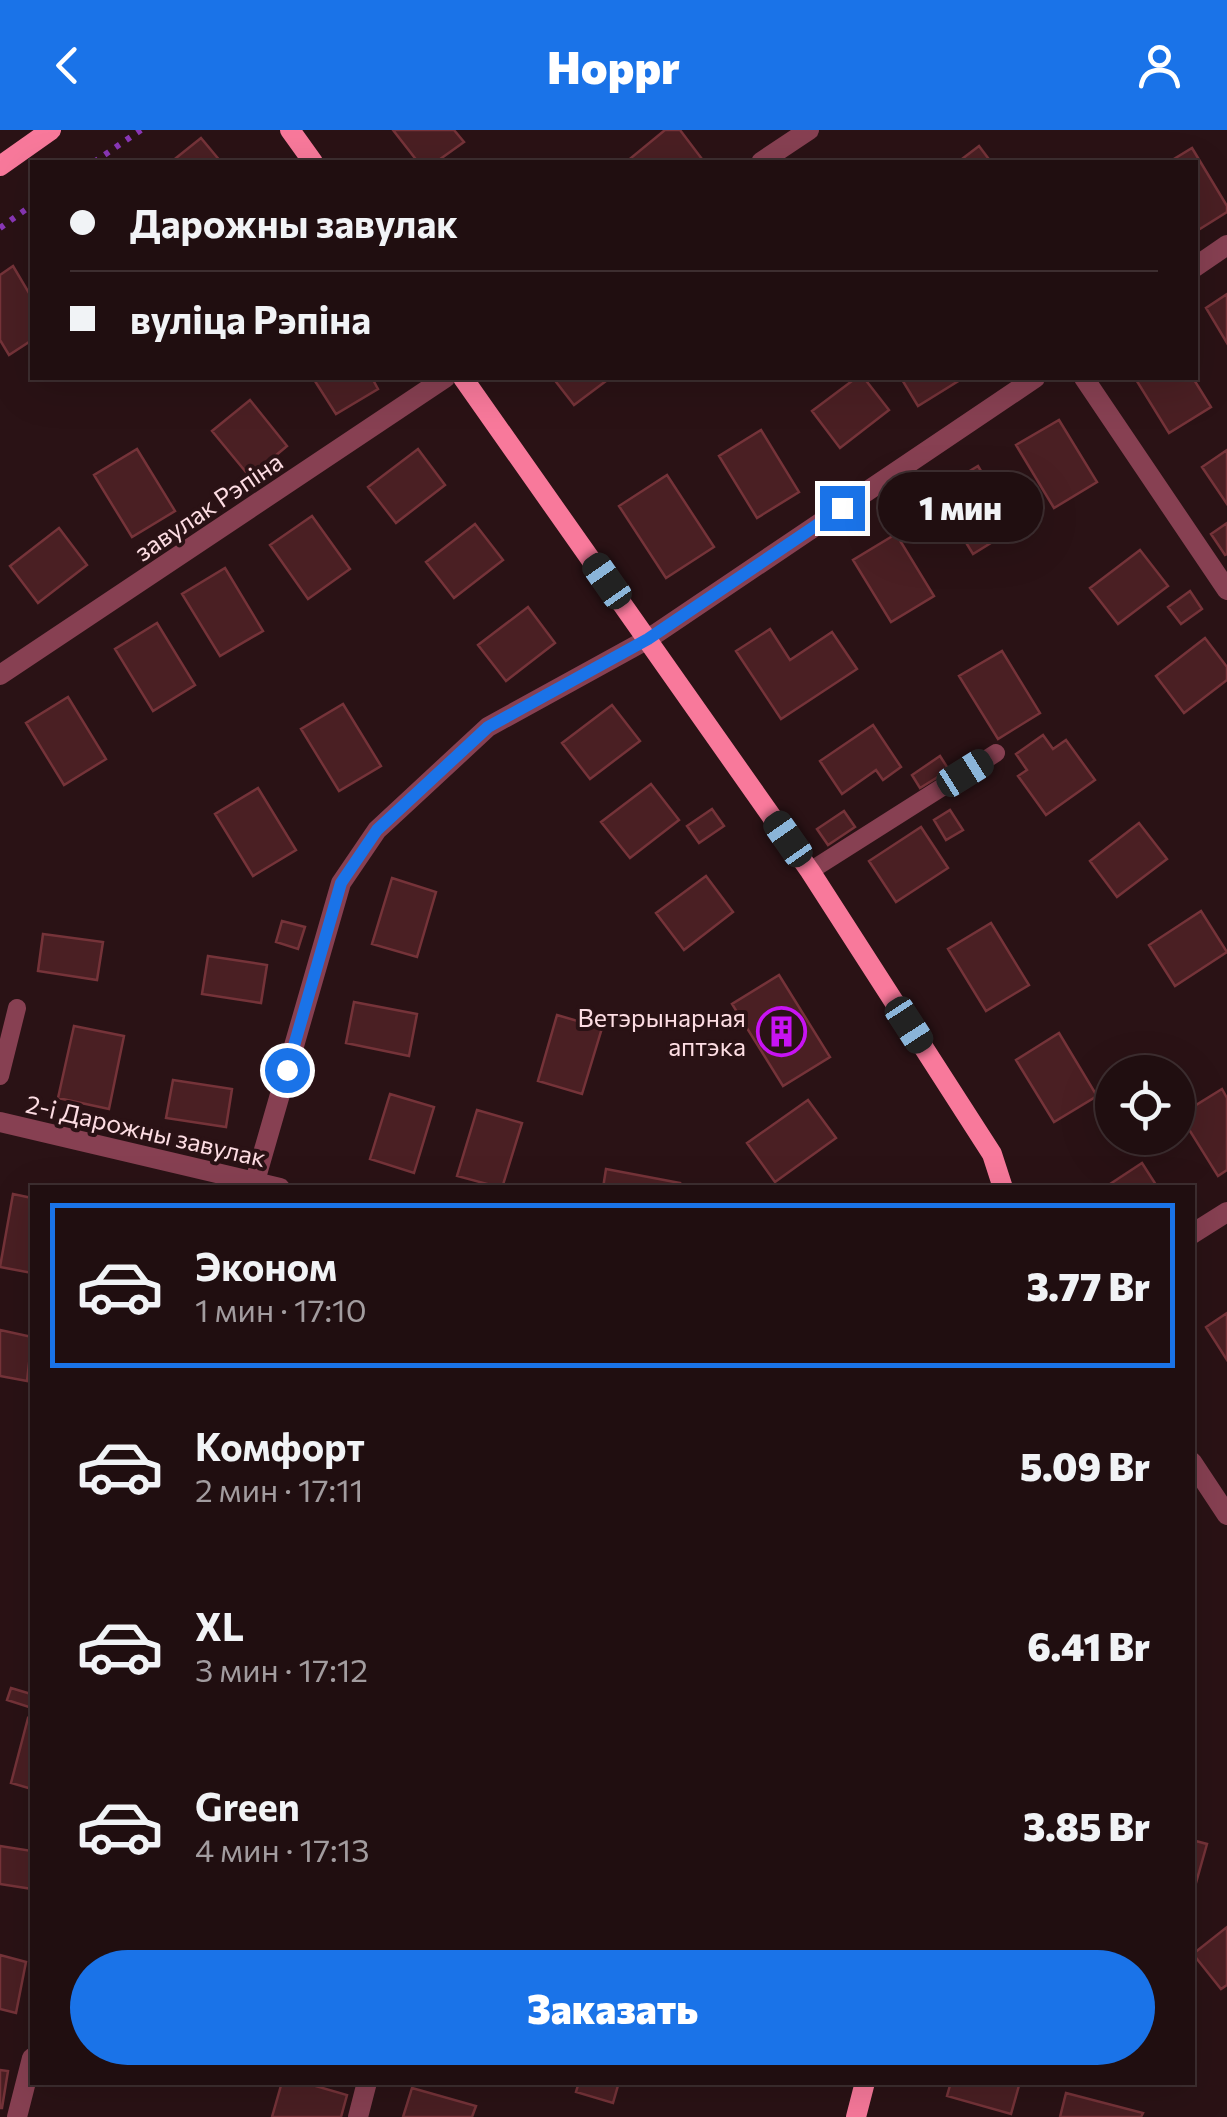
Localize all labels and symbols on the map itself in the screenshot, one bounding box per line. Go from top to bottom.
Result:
street label: завулак Рэпіна [128,445,288,567]
callout: 1 мин [877,473,1042,543]
route end [820,486,865,531]
car [578,548,636,614]
car [932,744,998,802]
car [759,806,817,872]
car [880,992,938,1058]
place label: Ветэрынарная аптэка [577,1002,746,1061]
building icon: Ветэрынарная аптэка [755,1005,807,1057]
route start [265,1048,310,1093]
street label: 2-і Дарожны завулак [23,1088,269,1172]

